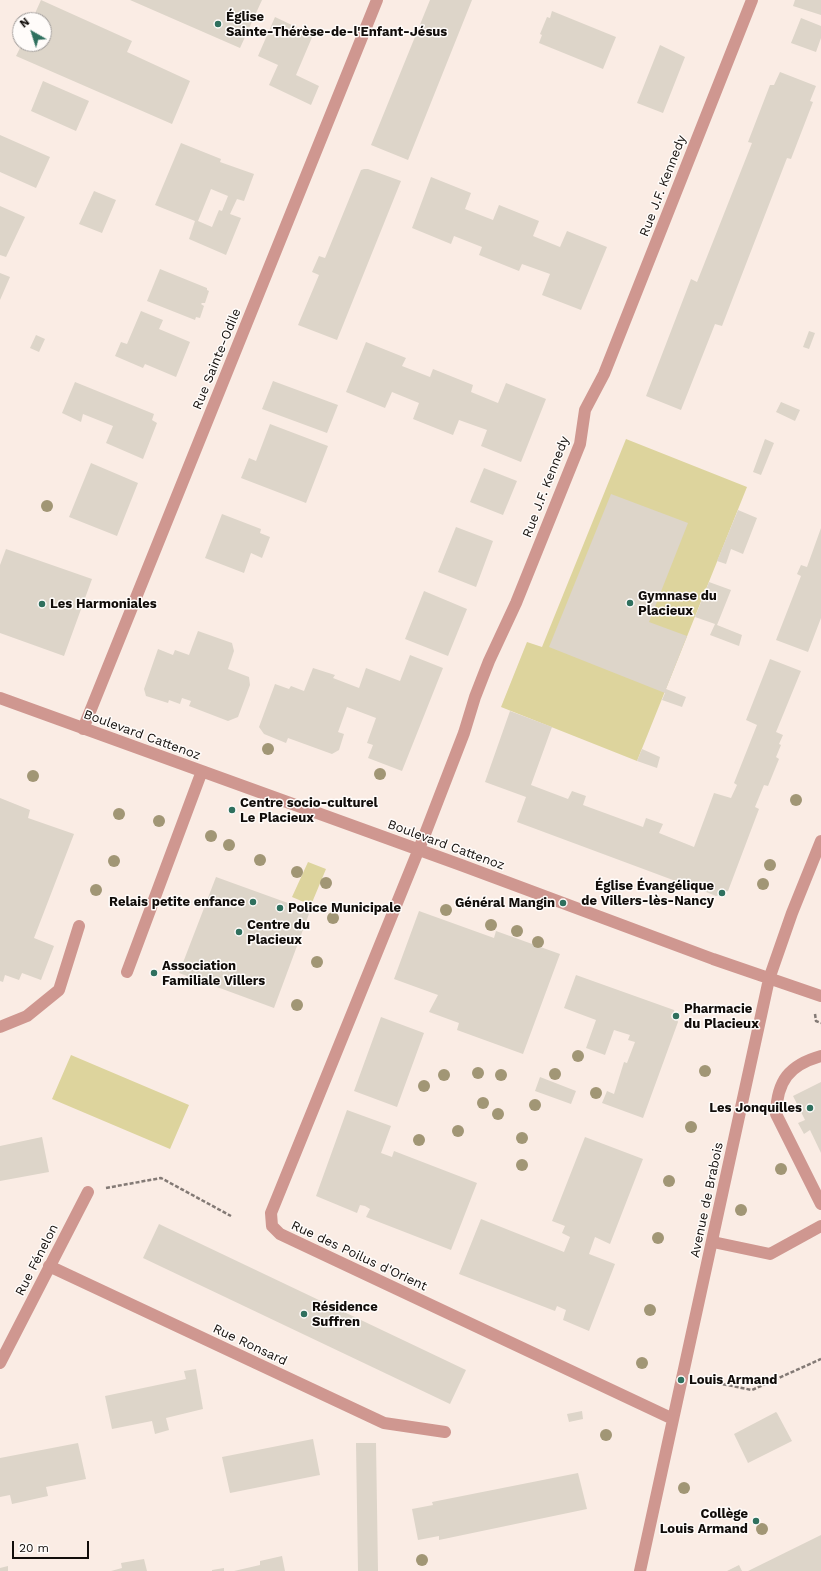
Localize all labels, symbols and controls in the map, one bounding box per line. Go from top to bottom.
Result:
place label: Église Sainte-Thérèse-de-l'Enfant-Jésus [226,9,447,40]
north arrow [12,12,52,52]
text: N [18,15,32,31]
marker: Église Sainte-Thérèse-de-l'Enfant-Jésus [213,19,223,29]
street label: Rue J.F. Kennedy [636,133,690,239]
street label: Rue Sainte-Odile [190,306,244,412]
street label: Rue J.F. Kennedy [519,434,573,540]
place label: Gymnase du Placieux [638,588,717,619]
place label: Les Harmoniales [50,596,157,612]
marker: Gymnase du Placieux [625,598,635,608]
marker: Les Harmoniales [37,599,47,609]
street label: Boulevard Cattenoz [81,707,203,763]
place label: Centre socio-culturel Le Placieux [240,795,378,826]
marker: Centre socio-culturel Le Placieux [227,805,237,815]
street label: Boulevard Cattenoz [385,817,507,873]
place label: Église Évangélique de Villers-lès-Nancy [581,878,714,909]
marker: Église Évangélique de Villers-lès-Nancy [717,888,727,898]
place label: Relais petite enfance [109,894,245,910]
place label: Général Mangin [455,895,555,911]
marker: Relais petite enfance [248,897,258,907]
marker: Général Mangin [558,898,568,908]
place label: Police Municipale [288,900,401,916]
marker: Police Municipale [275,903,285,913]
place label: Centre du Placieux [247,917,310,948]
marker: Centre du Placieux [234,927,244,937]
place label: Association Familiale Villers [162,958,265,989]
marker: Association Familiale Villers [149,968,159,978]
place label: Pharmacie du Placieux [684,1001,759,1032]
marker: Pharmacie du Placieux [671,1011,681,1021]
place label: Les Jonquilles [709,1100,802,1116]
marker: Les Jonquilles [805,1103,815,1113]
street label: Avenue de Brabois [687,1141,727,1259]
street label: Rue des Poilus d'Orient [289,1218,429,1294]
street label: Rue Fénelon [12,1221,62,1299]
place label: Résidence Suffren [312,1299,378,1330]
marker: Résidence Suffren [299,1309,309,1319]
street label: Rue Ronsard [210,1321,290,1369]
place label: Louis Armand [689,1372,777,1388]
marker: Louis Armand [676,1375,686,1385]
place label: Collège Louis Armand [660,1506,748,1537]
marker: Collège Louis Armand [751,1516,761,1526]
scale bar [14,1533,91,1559]
text: 20 m [19,1541,49,1555]

